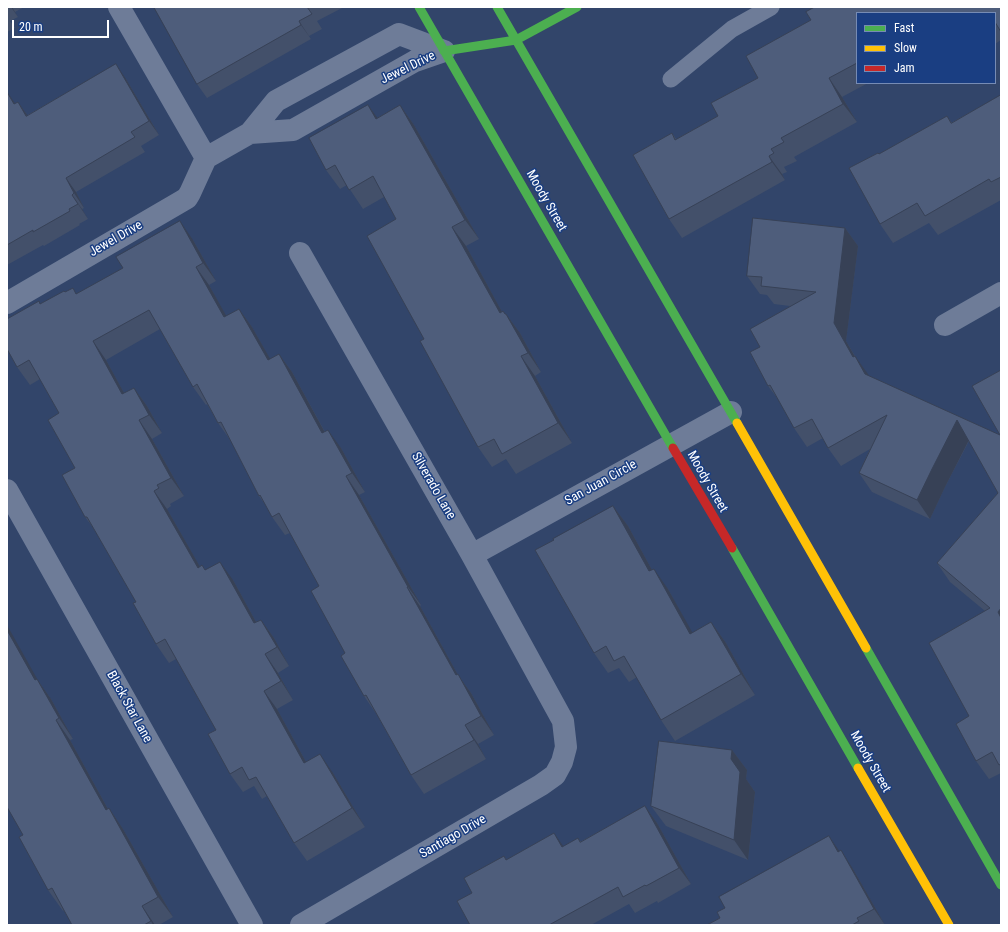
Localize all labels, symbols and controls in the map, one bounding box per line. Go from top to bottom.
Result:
scale bar [14,12,111,38]
legend [856,12,996,84]
text: 20 m [19,20,43,34]
text: Fast [894,21,914,35]
text: Slow [894,41,917,55]
street label: Jewel Drive [378,48,438,88]
text: Jam [894,61,915,75]
street label: Moody Street [522,168,570,234]
street label: Jewel Drive [87,218,145,260]
street label: Moody Street [683,449,731,515]
street label: Silverado Lane [408,450,458,522]
street label: San Juan Circle [562,457,640,509]
street label: Black Star Lane [103,668,155,746]
street label: Moody Street [846,729,894,795]
street label: Santiago Drive [417,812,489,862]

